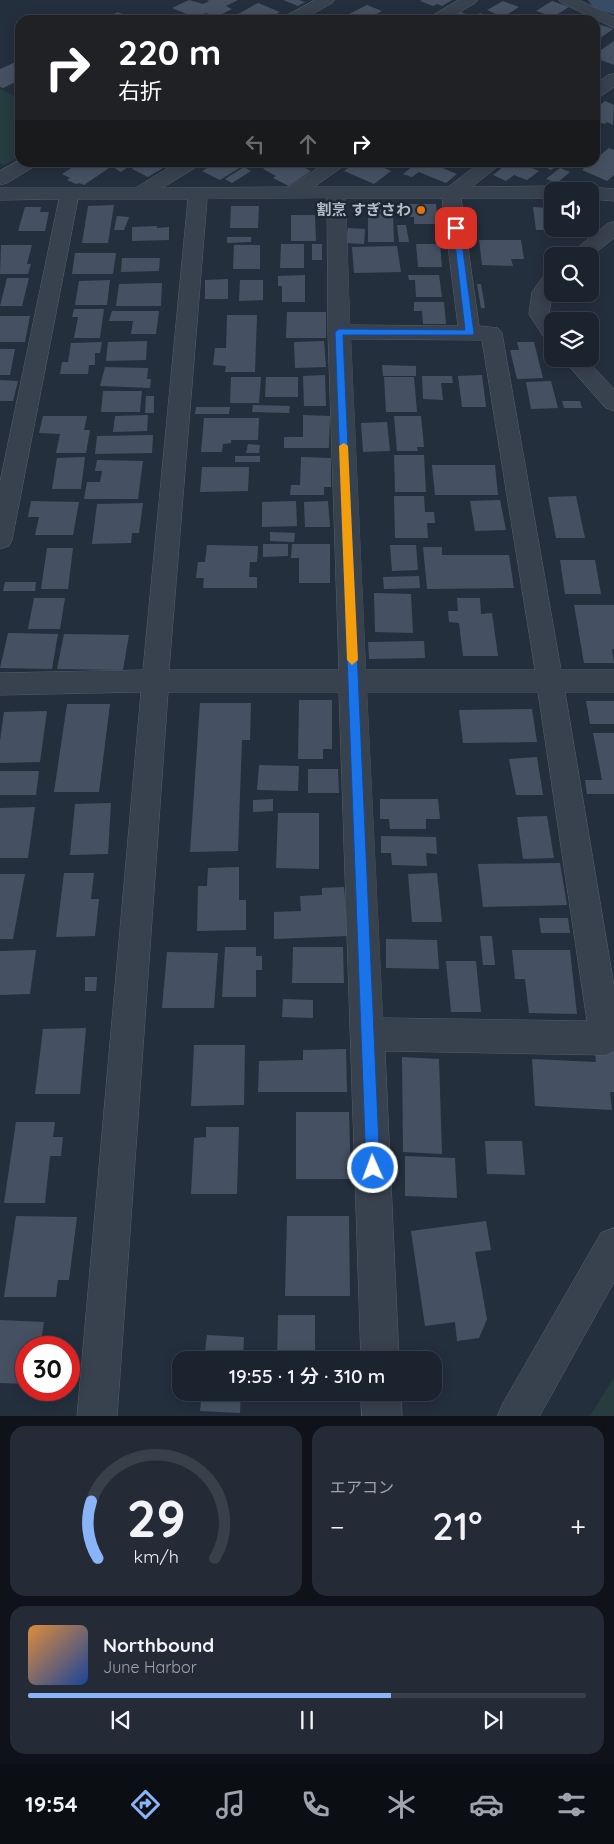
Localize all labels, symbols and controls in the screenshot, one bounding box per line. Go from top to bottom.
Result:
text: 220 m [118,30,221,74]
icon: right [35,35,100,100]
text: 右折 [118,77,162,105]
icon: left [241,130,269,158]
icon: ahead [294,130,322,158]
icon: right [347,130,375,158]
map controls [544,182,599,367]
button: sound [544,182,599,237]
place label: 割烹 すぎさわ [317,200,411,219]
marker: 割烹 すぎさわ [415,204,427,216]
pin [435,207,477,249]
icon: arrive [442,214,470,242]
button: search [544,247,599,302]
button: layers [544,312,599,367]
position arrow [346,1141,398,1193]
speed limit sign: 30 [15,1336,80,1401]
text: 19:55 · 1 分 · 310 m [229,1364,385,1388]
text: エアコン [330,1477,394,1497]
text: 29 [126,1485,186,1550]
text: 21° [432,1502,482,1550]
text: − [330,1509,345,1544]
text: + [570,1509,586,1544]
text: km/h [133,1545,179,1567]
text: Northbound [103,1633,214,1657]
text: June Harbor [103,1657,197,1677]
icon: previous [107,1706,135,1734]
icon: pause [293,1706,321,1734]
icon: next [479,1706,507,1734]
icon: directions [128,1787,163,1822]
icon: music [213,1787,248,1822]
icon: phone [298,1787,333,1822]
icon: climate [384,1787,419,1822]
icon: car [469,1787,504,1822]
icon: filters [554,1787,589,1822]
text: 19:54 [25,1790,78,1818]

